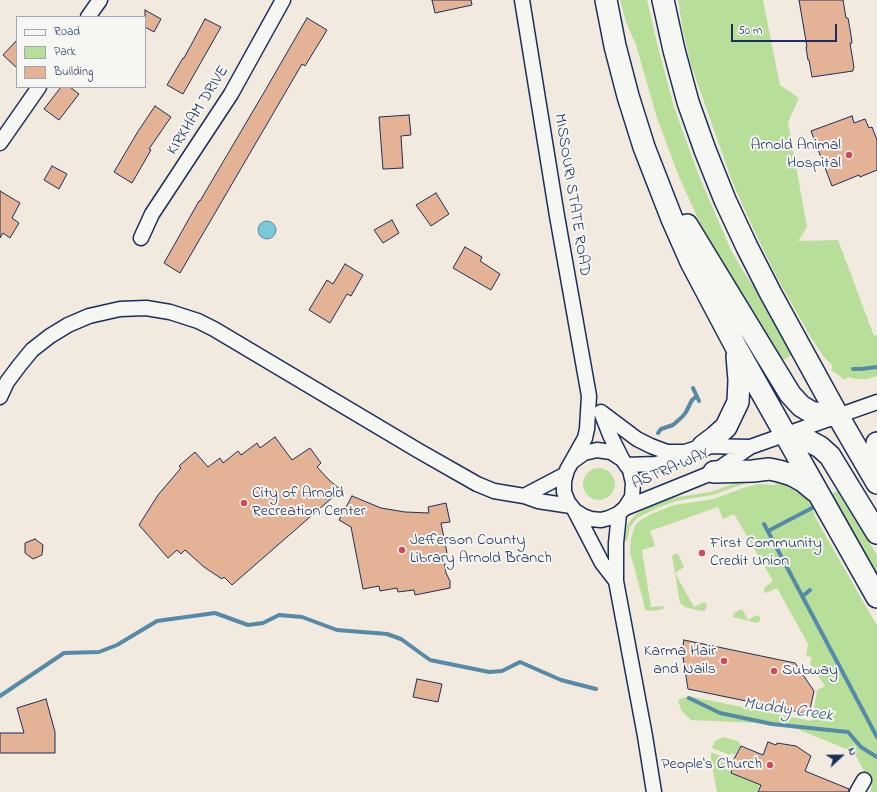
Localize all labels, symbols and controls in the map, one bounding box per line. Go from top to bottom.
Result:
legend [16,16,146,88]
scale bar [733,16,839,42]
text: 50 m [738,22,762,40]
text: Road [54,23,80,41]
text: Park [54,43,76,61]
text: Building [54,63,93,81]
street label: KIRKHAM DRIVE [164,63,234,159]
street label: MISSOURI STATE ROAD [549,112,593,278]
place label: Arnold Animal Hospital [750,136,841,174]
marker: Arnold Animal Hospital [844,150,854,160]
street label: ASTRA WAY [630,445,712,495]
place label: City of Arnold Recreation Center [252,484,366,522]
marker: City of Arnold Recreation Center [239,498,249,508]
place label: Jefferson County Library Arnold Branch [410,531,552,569]
place label: First Community Credit Union [710,534,822,572]
marker: Jefferson County Library Arnold Branch [397,545,407,555]
marker: First Community Credit Union [697,548,707,558]
place label: Karma Hair and Nails [644,642,716,680]
marker: Karma Hair and Nails [719,656,729,666]
place label: Subway [782,661,838,681]
marker: Subway [769,666,779,676]
water label: Muddy Creek [742,695,834,727]
north arrow [821,736,861,776]
text: N [843,745,861,758]
place label: People's Church [661,755,762,775]
marker: People's Church [765,760,775,770]

